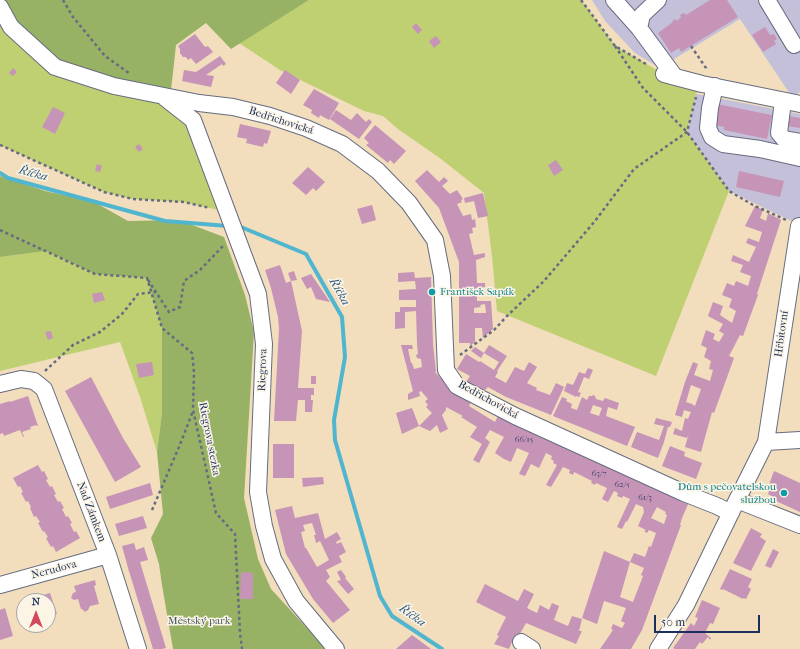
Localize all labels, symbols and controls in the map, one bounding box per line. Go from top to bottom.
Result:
street label: Bedřichovická [247,104,315,138]
water label: Říčka [17,163,49,185]
water label: Říčka [325,276,353,308]
place label: František Sapák [440,285,514,299]
marker: František Sapák [427,287,437,297]
street label: Hřbitovní [772,310,792,358]
street label: Riegrova [256,348,270,392]
street label: Bedřichovická [456,378,520,422]
street label: Riegrova stezka [195,401,223,477]
house number: 66/15 [514,435,534,445]
house number: 63/7 [591,469,607,479]
street label: Nad Zámkem [73,480,109,544]
house number: 62/5 [614,480,630,490]
place label: Dům s pečovatelskou službou [678,480,776,506]
marker: Dům s pečovatelskou službou [779,488,789,498]
house number: 61/3 [638,493,652,503]
street label: Nerudova [30,558,78,582]
north arrow [16,593,56,633]
text: N [32,595,40,608]
water label: Říčka [396,602,428,630]
scale bar [656,607,762,633]
park label: Městský park [168,614,230,628]
text: 50 m [661,615,685,629]

